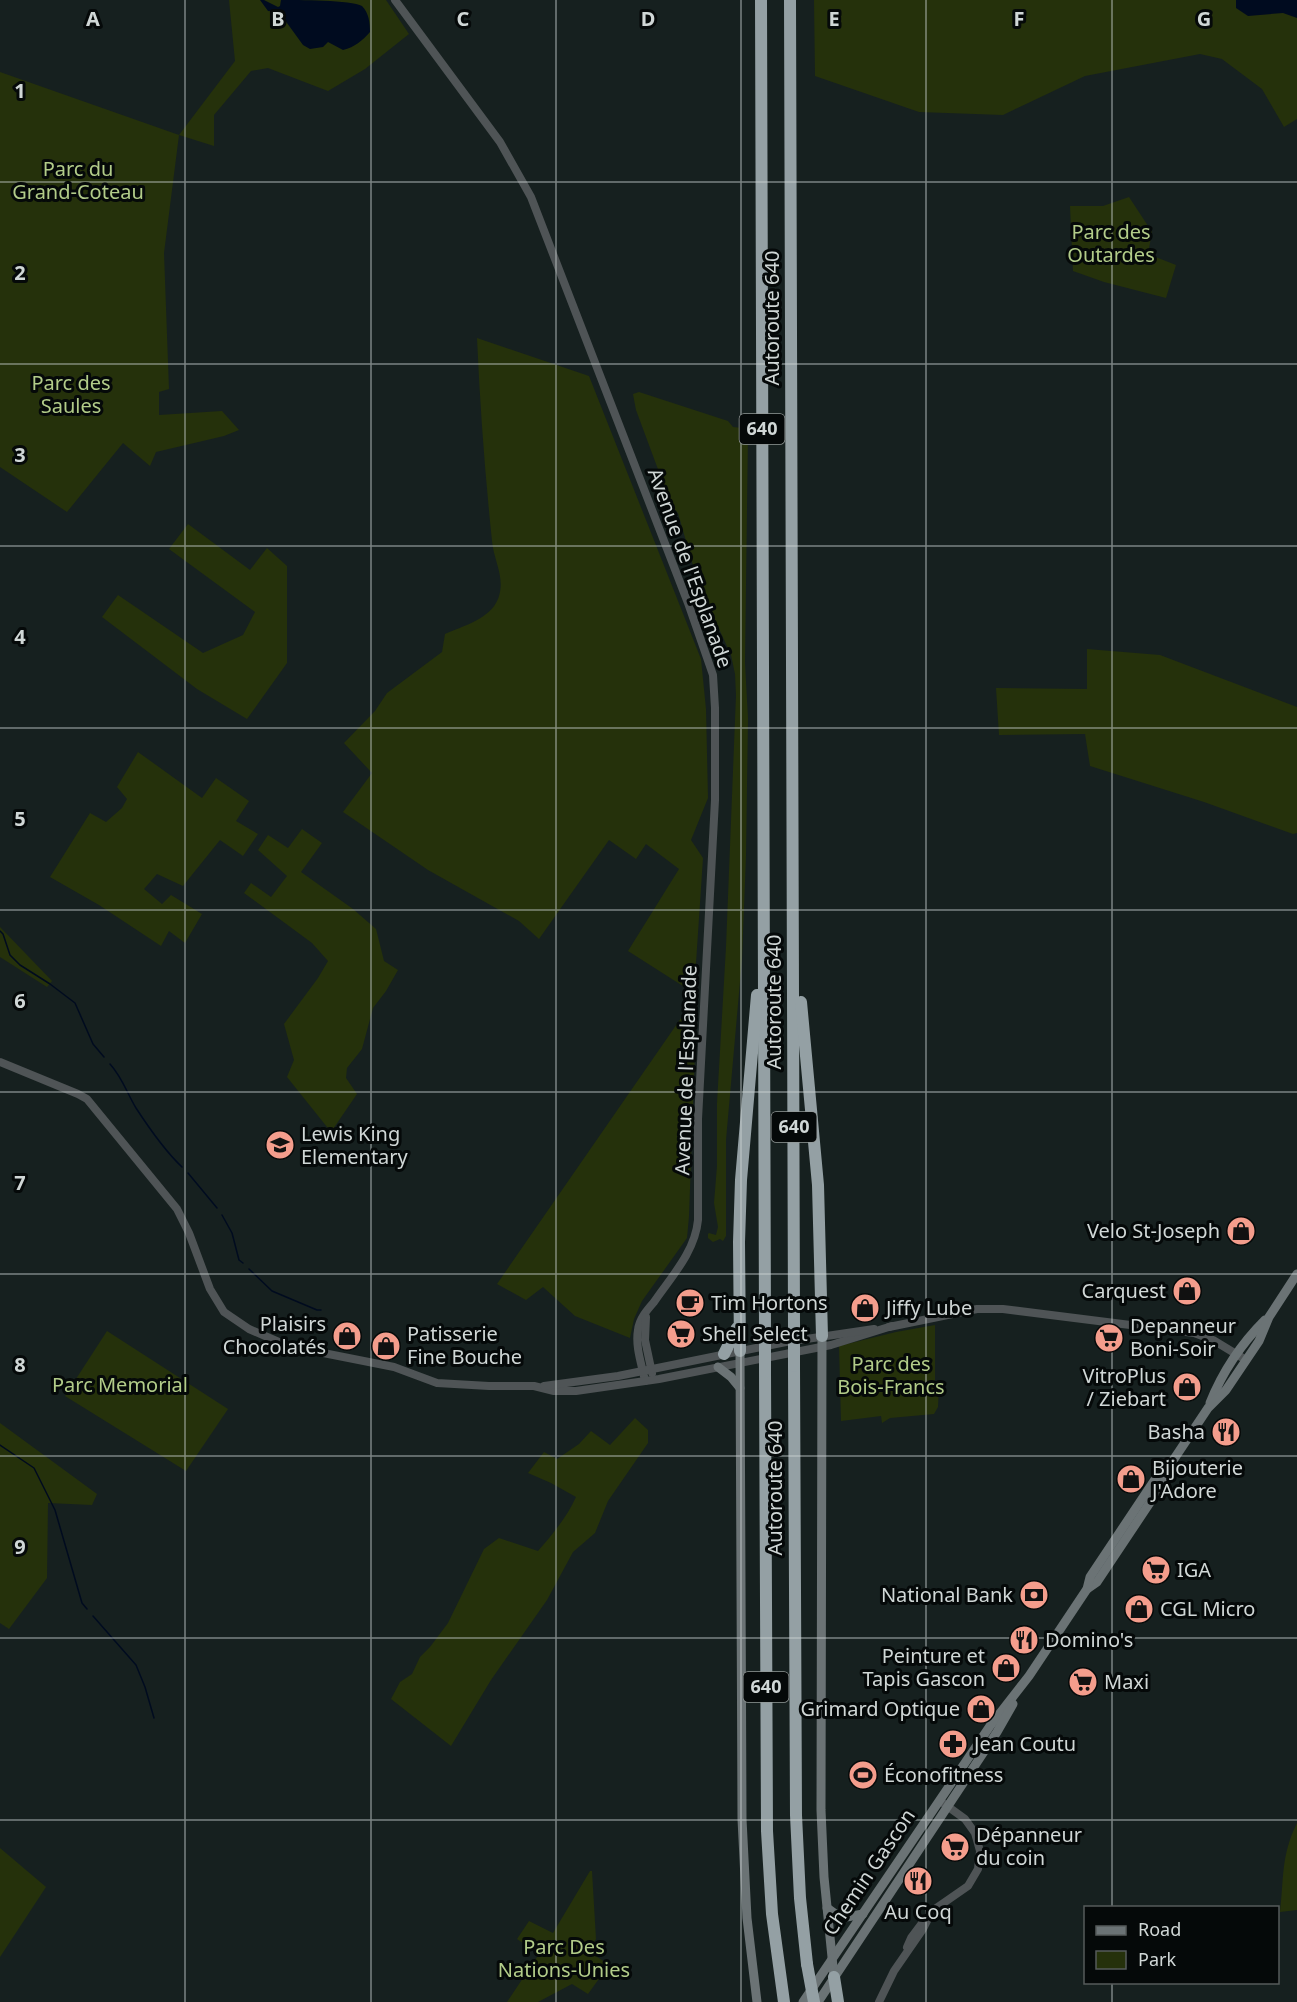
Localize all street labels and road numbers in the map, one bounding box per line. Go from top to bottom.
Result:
street label: Autoroute 640 [758,251,785,385]
road number: 640 [740,414,784,444]
street label: Avenue de l'Esplanade [642,464,739,671]
street label: Autoroute 640 [760,935,787,1069]
street label: Avenue de l'Esplanade [668,964,703,1176]
road number: 640 [772,1112,816,1142]
street label: Autoroute 640 [761,1421,788,1555]
road number: 640 [744,1672,789,1702]
street label: Chemin Gascon [816,1803,921,1940]

